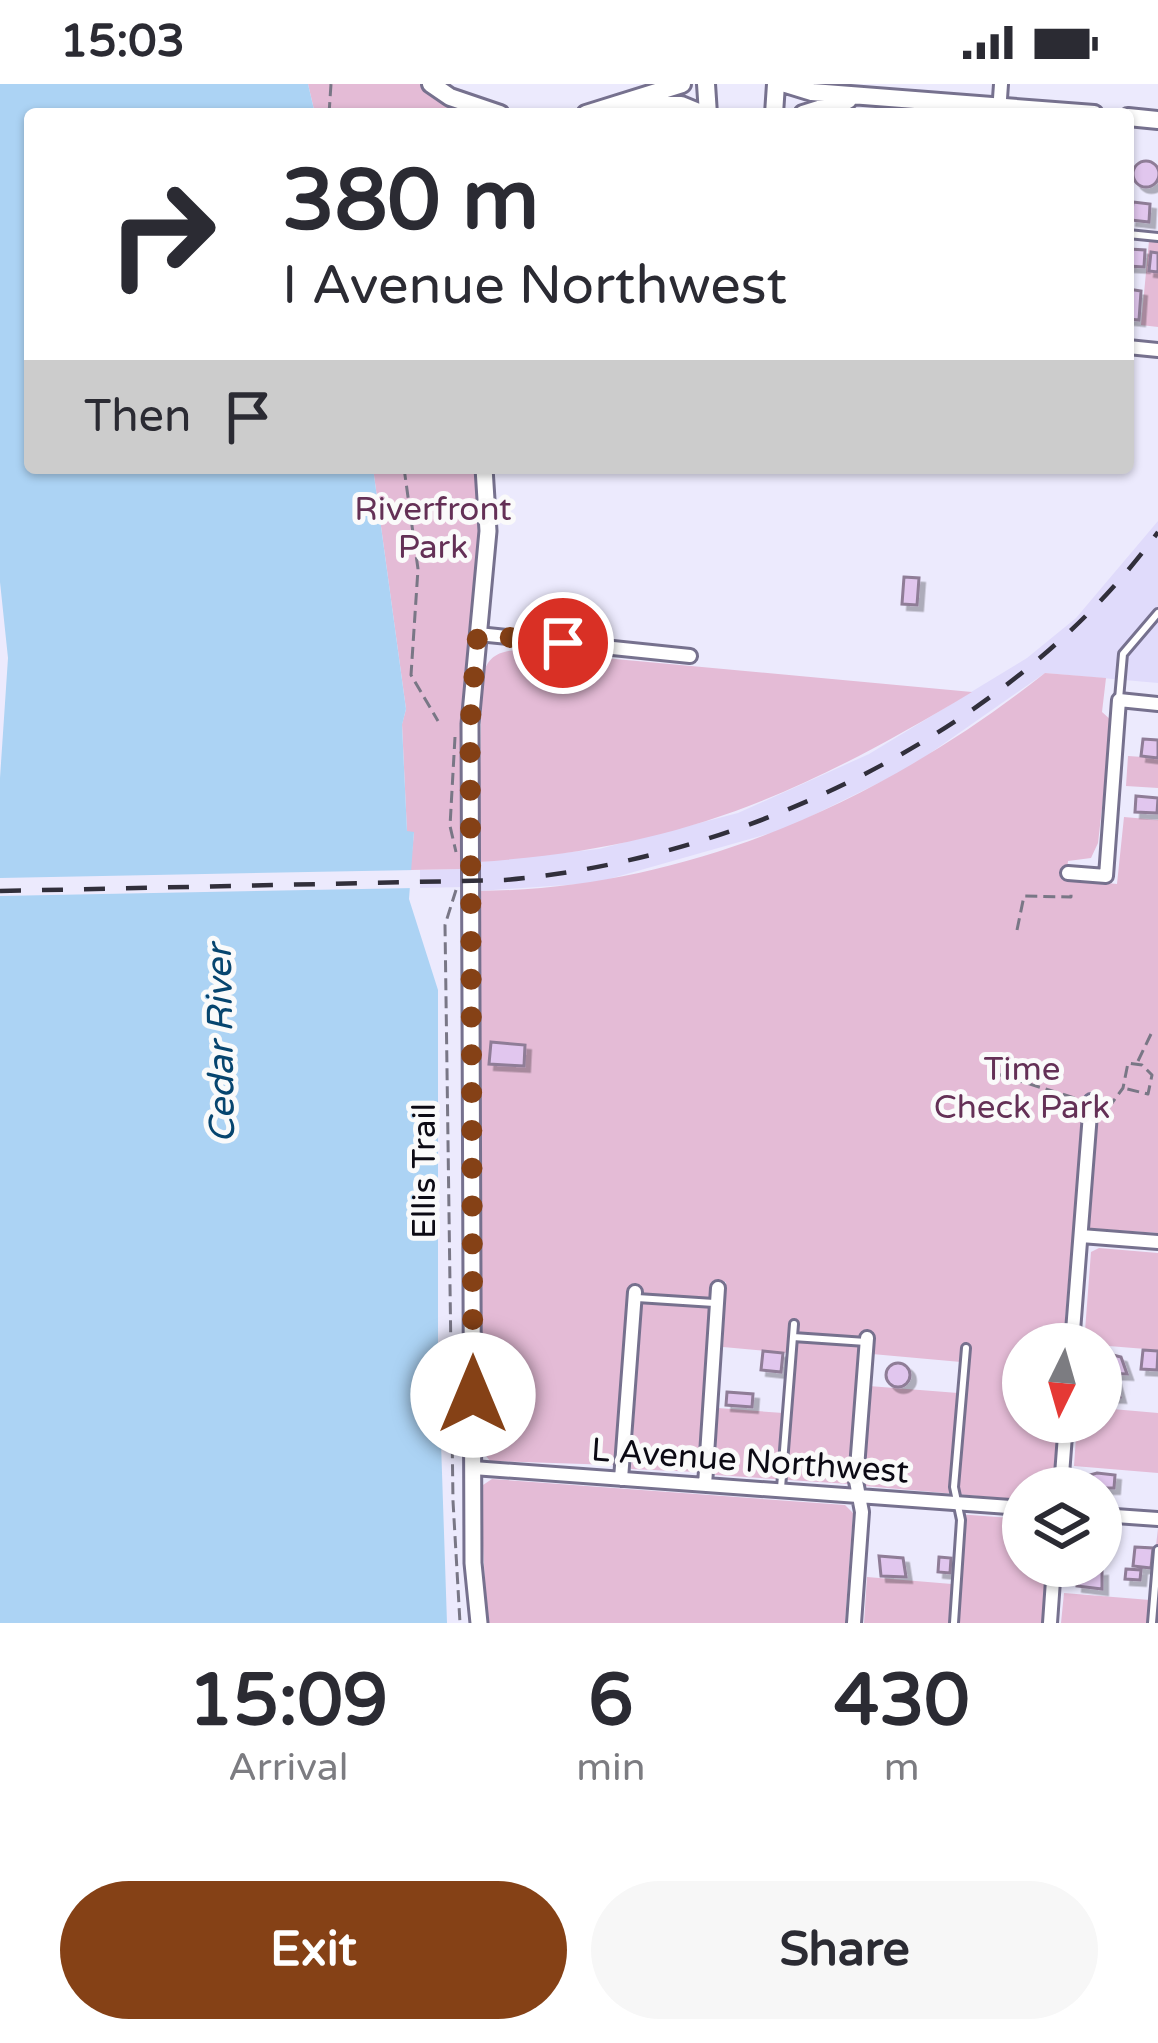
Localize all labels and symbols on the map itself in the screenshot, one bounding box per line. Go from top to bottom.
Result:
park label: Riverfront Park [354,490,512,567]
pin [512,592,614,694]
water label: Cedar River [198,940,244,1144]
park label: Time Check Park [934,1050,1110,1127]
street label: Ellis Trail [405,1103,444,1239]
north arrow [1002,1323,1122,1443]
position arrow [410,1332,536,1458]
street label: L Avenue Northwest [590,1430,910,1492]

